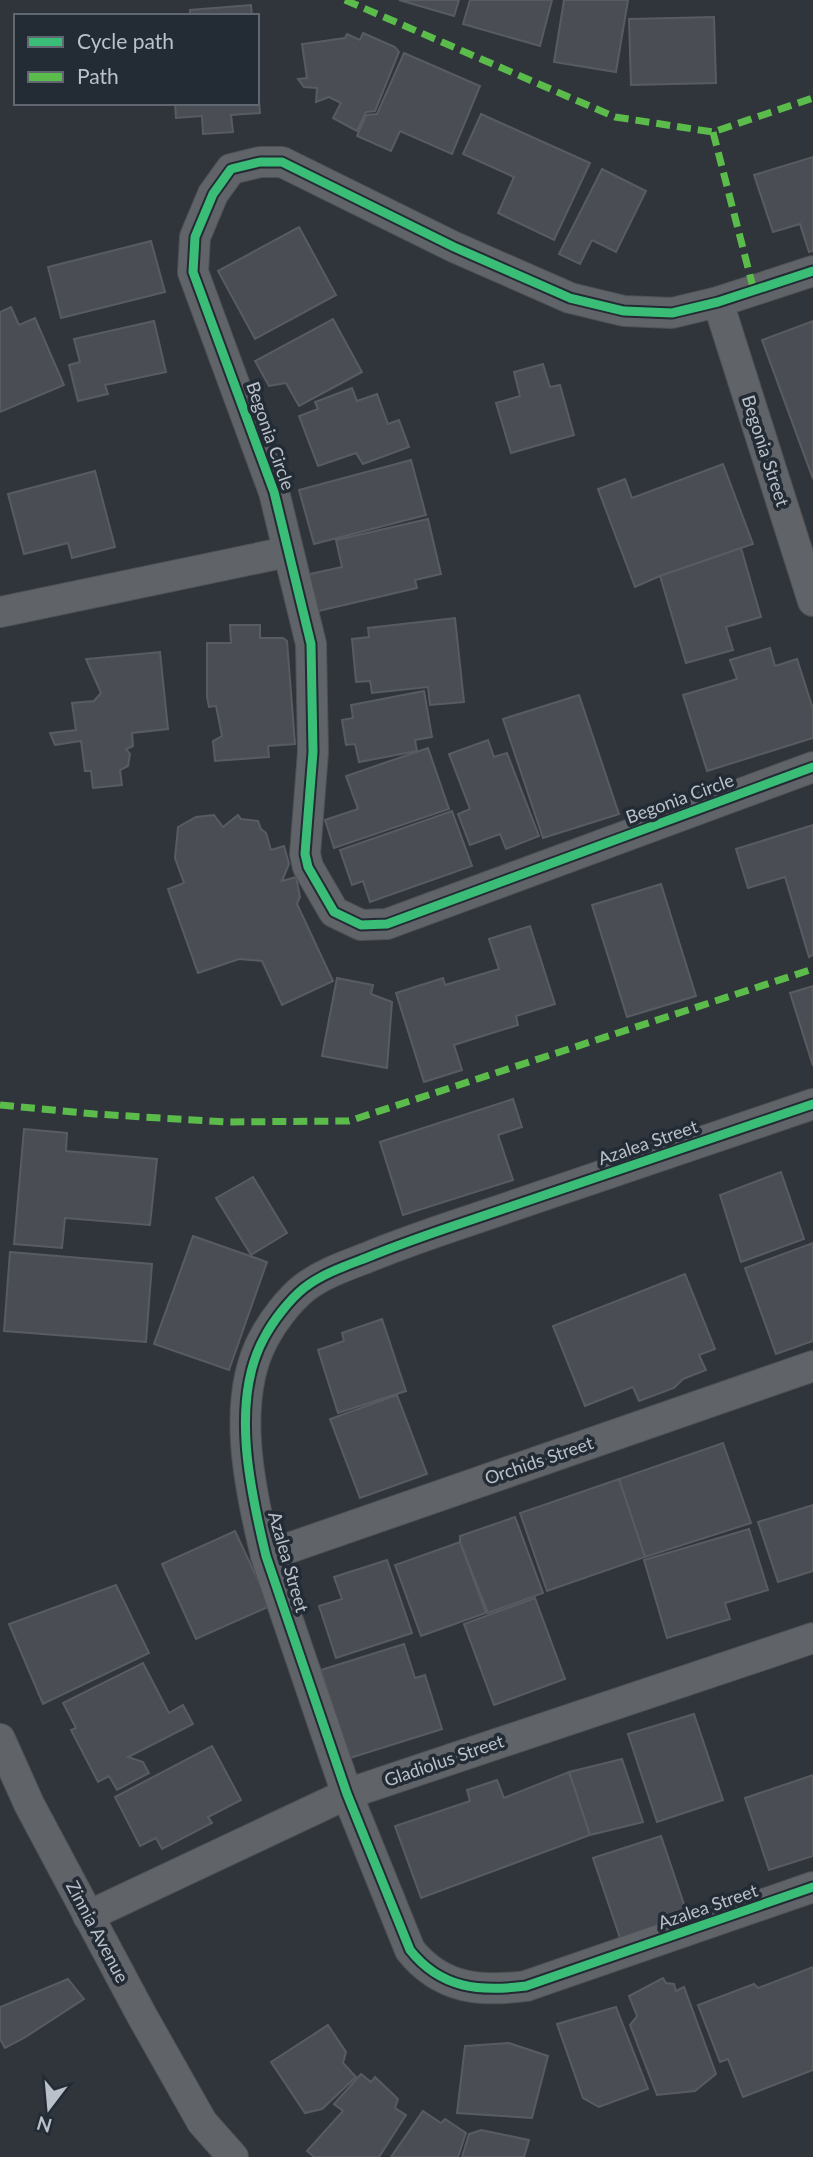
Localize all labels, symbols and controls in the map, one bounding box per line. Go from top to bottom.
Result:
legend [14,14,259,105]
text: Cycle path [77,28,174,53]
text: Path [77,63,119,88]
street label: Begonia Circle [242,379,300,493]
street label: Begonia Street [738,392,794,510]
street label: Begonia Circle [623,768,737,828]
street label: Azalea Street [595,1115,701,1169]
street label: Orchids Street [482,1431,596,1489]
street label: Azalea Street [264,1509,314,1615]
street label: Gladiolus Street [381,1729,507,1791]
street label: Zinnia Avenue [62,1877,134,1986]
street label: Azalea Street [655,1879,761,1933]
north arrow [14,2073,84,2143]
text: N [34,2112,54,2138]

